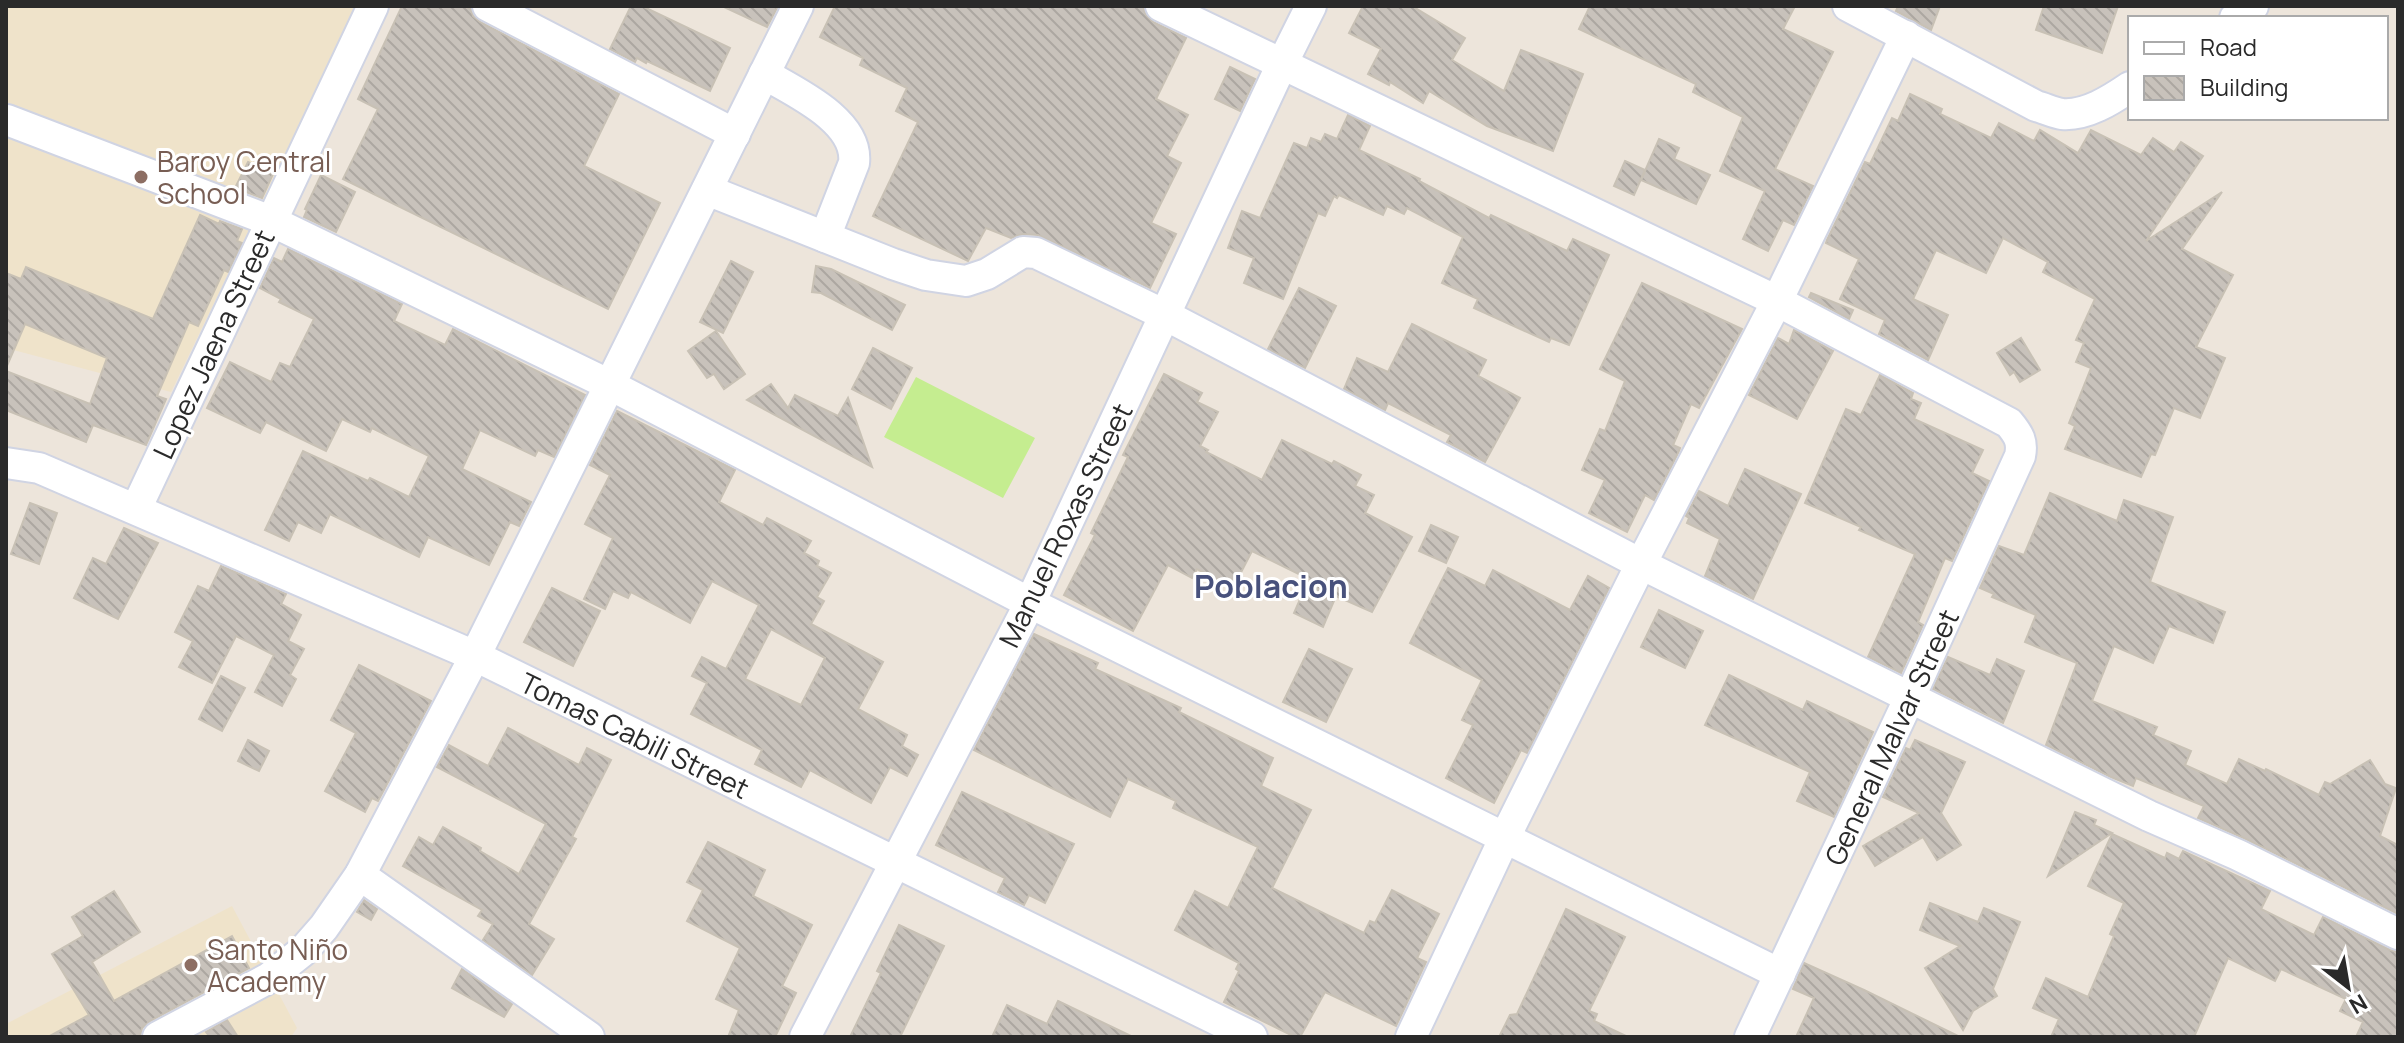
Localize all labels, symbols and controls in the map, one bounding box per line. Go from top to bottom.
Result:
legend [2128,16,2388,120]
text: Road [2200,30,2257,63]
text: Building [2200,70,2288,103]
place label: Baroy Central School [157,142,331,212]
marker: Baroy Central School [132,168,150,186]
street label: Lopez Jaena Street [143,223,283,465]
street label: Manuel Roxas Street [989,397,1141,653]
district label: Poblacion [1194,564,1348,608]
street label: General Malvar Street [1815,603,1967,871]
street label: Tomas Cabili Street [514,663,756,807]
place label: Santo Niño Academy [207,930,348,1000]
north arrow [2308,947,2388,1027]
marker: Santo Niño Academy [182,956,200,974]
text: N [2344,987,2373,1021]

